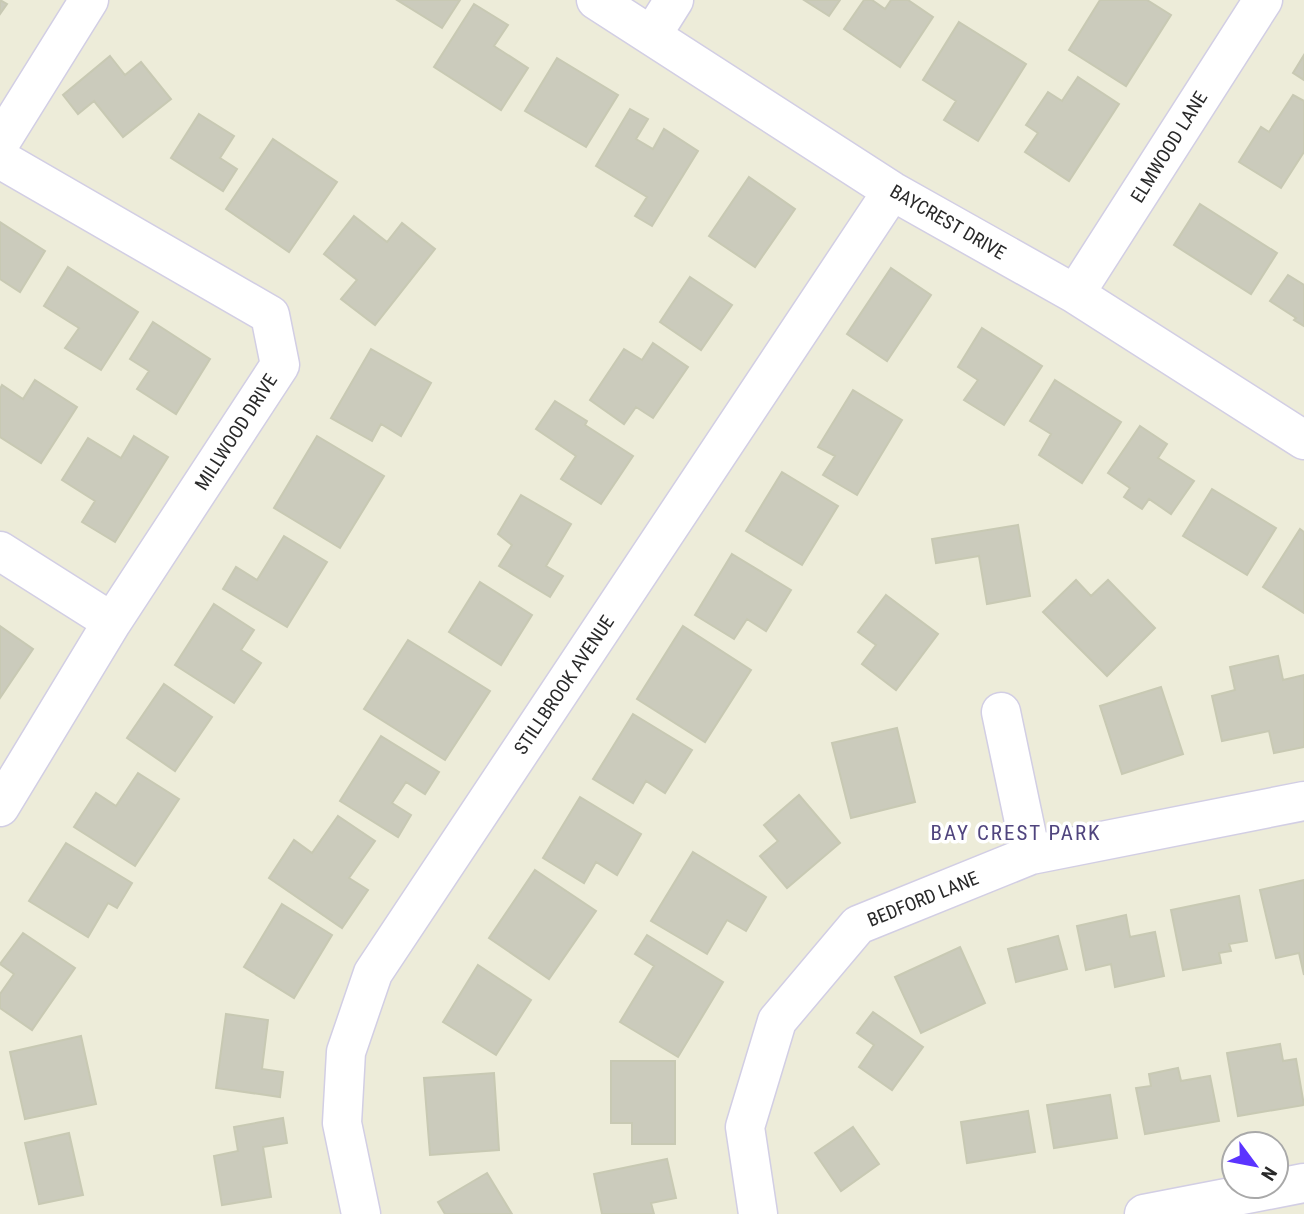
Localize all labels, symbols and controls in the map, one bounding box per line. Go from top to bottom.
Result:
street label: ELMWOOD LANE [1126,87,1212,207]
street label: BAYCREST DRIVE [886,180,1010,264]
street label: MILLWOOD DRIVE [190,369,282,495]
street label: STILLBROOK AVENUE [509,611,619,759]
district label: BAY CREST PARK [930,821,1102,845]
street label: BEDFORD LANE [864,866,982,932]
north arrow [1220,1130,1290,1200]
text: N [1256,1163,1282,1185]

